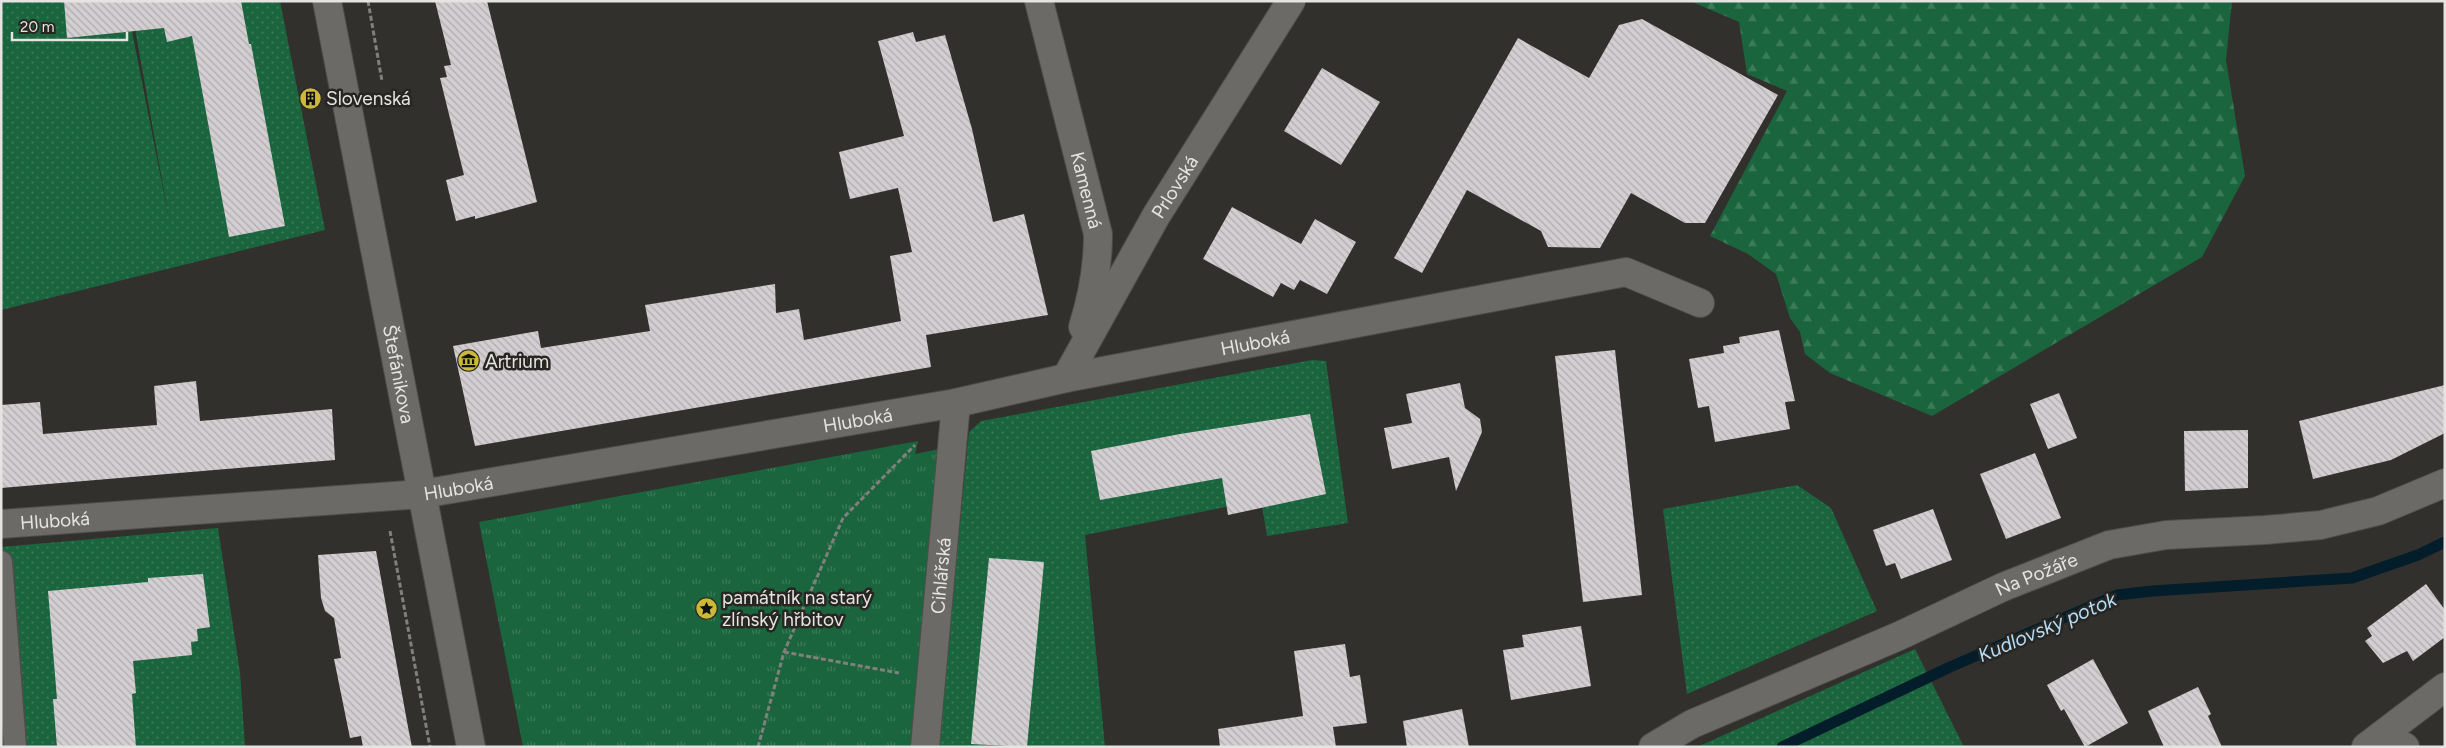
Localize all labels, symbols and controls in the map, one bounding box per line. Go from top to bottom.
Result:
scale bar [12,10,128,42]
text: 20 m [20,18,54,36]
building icon: Slovenská [298,86,322,110]
place label: Slovenská [326,87,411,110]
street label: Kamenná [1066,149,1107,231]
street label: Prlovská [1147,151,1203,223]
street label: Štefánikova [378,323,419,425]
street label: Hluboká [1219,325,1292,361]
museum icon: Artrium [457,349,481,373]
place label: Artrium [485,350,549,373]
street label: Hluboká [821,403,894,437]
street label: Hluboká [422,471,495,505]
street label: Hluboká [19,507,91,535]
street label: Cihlářská [926,537,956,615]
street label: Na Požáře [1991,548,2081,601]
place label: památník na starý zlínský hřbitov [722,586,872,631]
water label: Kudlovský potok [1974,586,2121,667]
place icon: památník na starý zlínský hřbitov [694,596,718,620]

